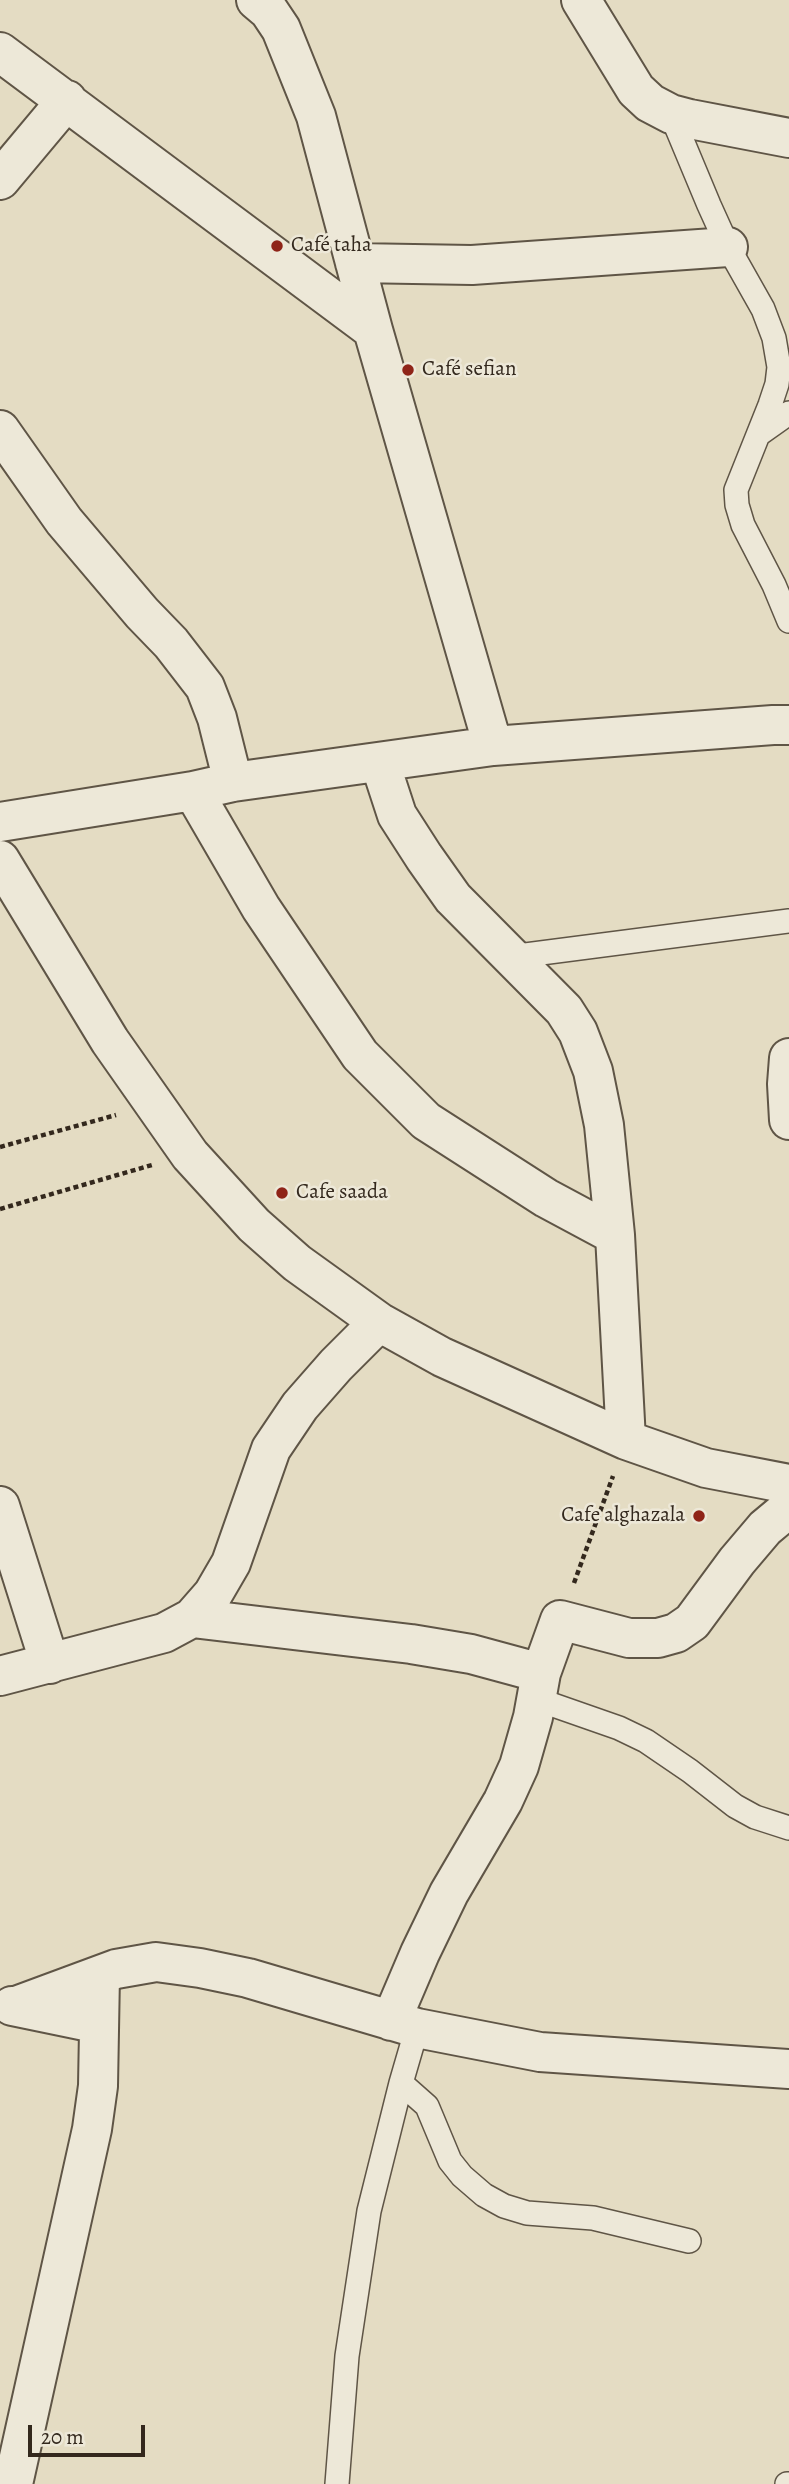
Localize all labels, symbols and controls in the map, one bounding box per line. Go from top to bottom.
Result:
place label: Café taha [291,233,372,259]
marker: Café taha [269,238,285,254]
place label: Café sefian [422,357,517,383]
marker: Café sefian [400,362,416,378]
place label: Cafe saada [296,1180,388,1206]
marker: Cafe saada [274,1185,290,1201]
place label: Cafe alghazala [561,1503,685,1529]
marker: Cafe alghazala [691,1508,707,1524]
scale bar [32,2410,149,2454]
text: 20 m [41,2423,84,2451]

